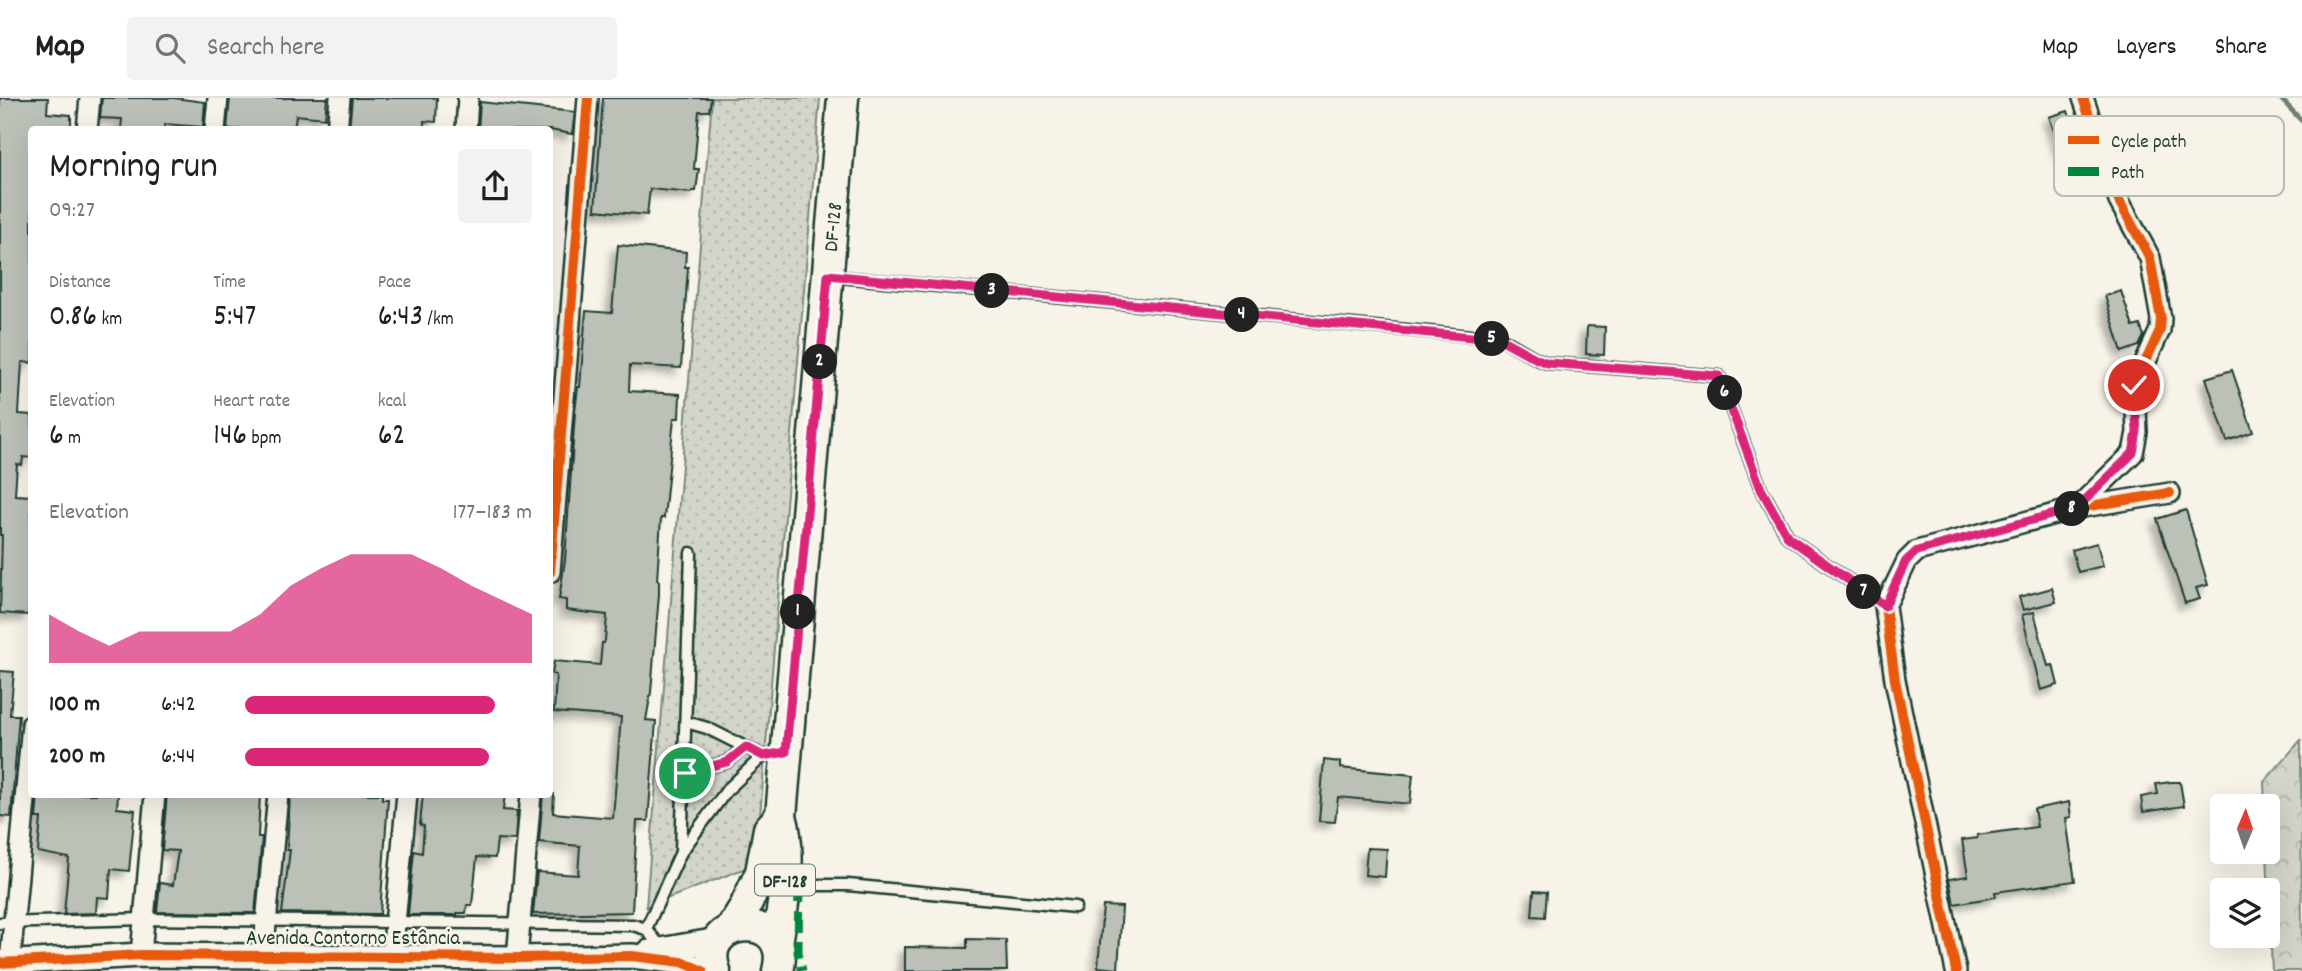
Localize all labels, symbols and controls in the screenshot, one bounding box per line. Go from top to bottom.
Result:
search box [127,17,617,80]
text: Map [35,25,85,72]
icon: search [151,29,189,67]
text: Search here [207,30,325,67]
text: Map [2042,31,2078,65]
text: Layers [2116,31,2177,65]
text: Share [2215,31,2267,65]
legend [2054,116,2284,196]
text: Cycle path [2111,130,2186,157]
text: Morning run [49,141,218,196]
button: share [458,149,532,223]
text: Path [2111,161,2144,188]
text: 09:27 [49,195,95,228]
street label: DF-128 [818,201,852,253]
text: Distance [49,270,111,297]
text: Time [213,270,246,297]
text: Pace [378,270,411,297]
pin: 3 [974,274,1010,308]
text: 3 [987,277,996,304]
text: 0.86 [49,297,97,340]
text: 5:47 [213,297,256,340]
text: 6:43 [378,297,423,340]
pin: 4 [1224,298,1260,332]
text: 4 [1238,301,1245,328]
text: km [97,307,122,334]
text: /km [423,307,454,334]
pin: 5 [1474,322,1510,356]
text: 5 [1487,325,1496,352]
pin: 2 [802,344,838,380]
text: 2 [815,348,824,375]
pin [2104,355,2164,415]
icon: check [2115,366,2153,404]
pin: 6 [1708,376,1742,410]
text: 6 [1720,379,1729,406]
text: Elevation [49,389,115,416]
text: Heart rate [213,389,290,416]
text: kcal [378,389,407,416]
text: 6 [49,416,64,459]
text: 146 [213,416,247,459]
text: 62 [378,416,405,459]
text: m [64,426,81,453]
text: bpm [247,426,281,453]
pin: 8 [2054,492,2090,526]
text: 8 [2068,495,2075,522]
text: Elevation [49,497,129,530]
text: 177–183 m [452,497,532,530]
pin: 7 [1846,574,1882,610]
text: 7 [1860,578,1867,605]
pin: 1 [780,594,816,630]
text: 1 [795,598,800,625]
text: 100 m [49,689,100,722]
text: 6:42 [161,689,196,722]
text: 200 m [49,741,105,774]
text: 6:44 [161,741,195,774]
pin [655,743,715,803]
icon: arrive [666,754,704,792]
north arrow [2210,794,2280,864]
map controls [2210,794,2280,948]
road number: DF-128 [755,864,815,895]
button: layers [2210,878,2280,948]
street label: Avenida Contorno Estância [246,925,461,955]

